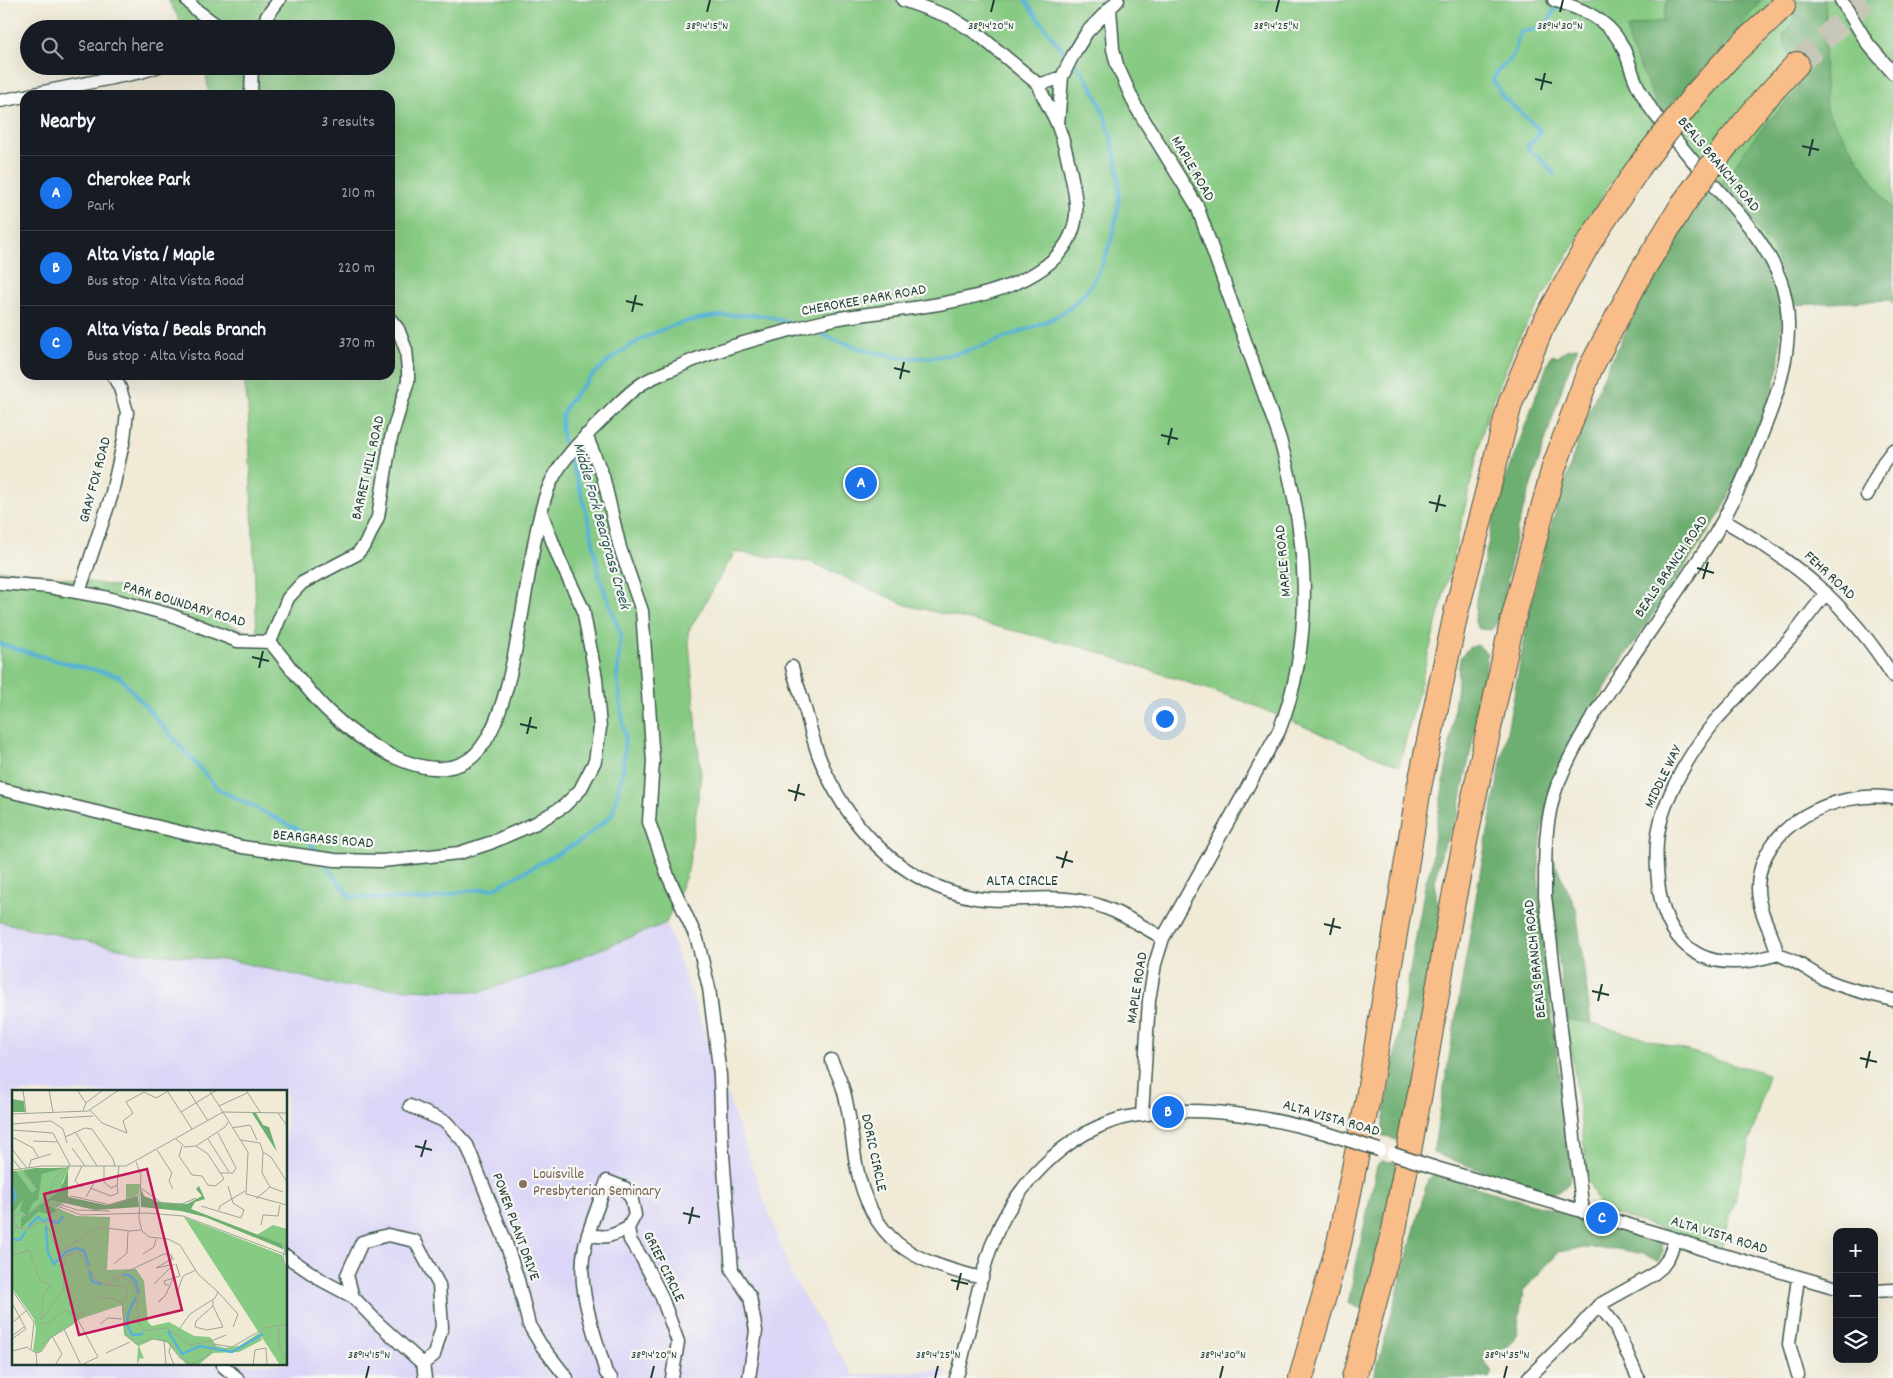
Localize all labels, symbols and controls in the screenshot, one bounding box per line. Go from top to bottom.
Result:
text: 38°14'15"N [686,18,728,35]
text: 38°14'20"N [968,18,1014,35]
text: 38°14'25"N [1254,18,1299,35]
text: 38°14'30"N [1537,18,1583,35]
search box [20,20,395,75]
icon: search [38,34,66,62]
text: Search here [78,34,164,61]
text: Nearby [40,108,95,138]
text: 3 results [321,111,375,134]
street label: BEALS BRANCH ROAD [1671,112,1765,218]
street label: MAPLE ROAD [1164,132,1220,206]
text: Cherokee Park [87,168,190,195]
text: A [52,182,60,205]
text: 210 m [341,182,375,205]
text: Park [87,195,114,218]
text: Alta Vista / Maple [87,243,215,270]
text: B [52,257,60,280]
text: 220 m [338,257,375,280]
text: Bus stop · Alta Vista Road [87,270,244,293]
street label: CHEROKEE PARK ROAD [800,279,928,323]
text: Alta Vista / Beals Branch [87,318,266,345]
text: C [52,332,60,355]
text: 370 m [338,332,375,355]
text: Bus stop · Alta Vista Road [87,345,244,368]
street label: BARRET HILL ROAD [346,414,392,522]
street label: GRAY FOX ROAD [74,434,118,525]
water label: Middle Fork Beargrass Creek [566,440,636,613]
pin: A [845,464,877,502]
street label: BEALS BRANCH ROAD [1630,511,1714,622]
street label: MAPLE ROAD [1270,524,1298,598]
street label: FEHR ROAD [1798,546,1860,606]
street label: PARK BOUNDARY ROAD [120,576,248,634]
your location [1152,706,1178,732]
street label: MIDDLE WAY [1639,741,1689,812]
street label: BEARGRASS ROAD [272,825,375,855]
street label: ALTA CIRCLE [986,871,1058,893]
street label: BEALS BRANCH ROAD [1519,899,1553,1019]
street label: MAPLE ROAD [1122,950,1155,1025]
inset map [12,1090,288,1366]
pin: B [1152,1093,1184,1131]
street label: ALTA VISTA ROAD [1280,1095,1382,1143]
street label: DORIC CIRCLE [854,1112,892,1194]
place label: Louisville Presbyterian Seminary [533,1164,662,1203]
street label: POWER PLANT DRIVE [485,1170,545,1284]
marker: Louisville Presbyterian Seminary [517,1178,529,1190]
pin: C [1586,1199,1618,1237]
street label: ALTA VISTA ROAD [1668,1211,1770,1261]
street label: GRIEF CIRCLE [636,1228,690,1306]
map controls [1833,1228,1878,1363]
button: + [1833,1228,1878,1273]
button: − [1833,1273,1878,1318]
button: layers [1833,1318,1878,1363]
text: 38°14'15"N [348,1347,390,1364]
text: 38°14'20"N [631,1347,677,1364]
text: 38°14'25"N [916,1347,961,1364]
text: 38°14'30"N [1200,1347,1246,1364]
text: 38°14'35"N [1484,1347,1530,1364]

